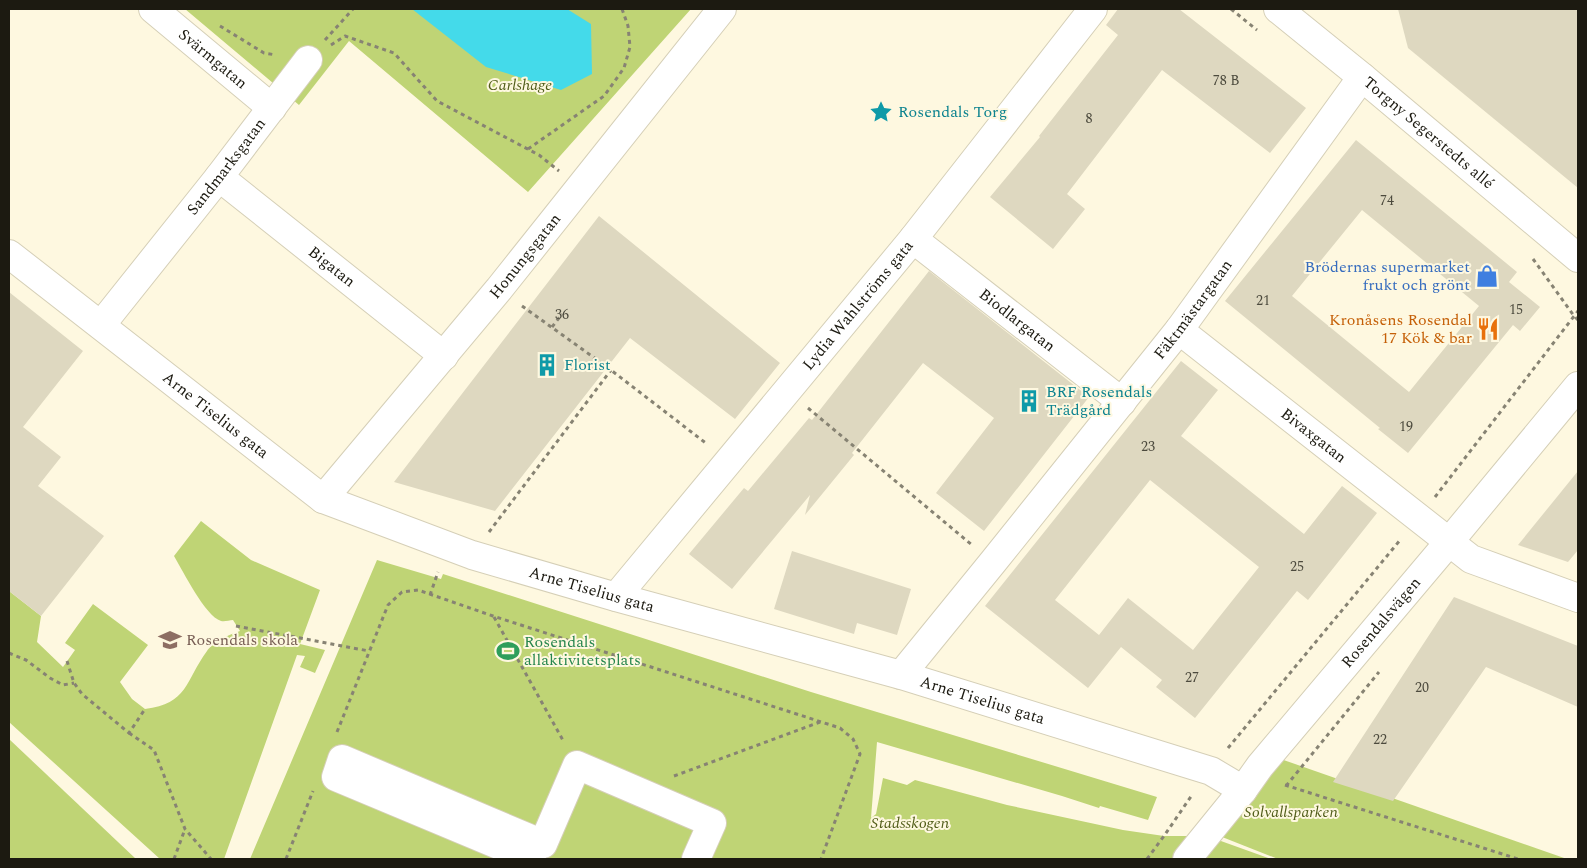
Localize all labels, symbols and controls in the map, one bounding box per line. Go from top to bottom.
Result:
street label: Svärmgatan [173,23,253,95]
house number: 78 B [1213,70,1239,91]
street label: Torgny Segerstedts allé [1358,71,1500,195]
park label: Carlshage [488,73,552,97]
place icon: Rosendals Torg [868,99,894,125]
place label: Rosendals Torg [898,100,1007,124]
house number: 8 [1086,108,1093,129]
street label: Sandmarksgatan [181,113,272,220]
house number: 74 [1380,190,1394,211]
street label: Honungsgatan [483,208,567,304]
street label: Lydia Wahlströms gata [797,235,919,376]
street label: Bigatan [303,240,361,293]
street label: Fäktmästargatan [1148,255,1238,365]
place label: Brödernas supermarket frukt och grönt [1304,255,1470,297]
shop icon: Brödernas supermarket frukt och grönt [1474,263,1500,289]
street label: Biodlargatan [974,283,1060,358]
house number: 21 [1256,290,1270,311]
house number: 15 [1509,299,1523,320]
house number: 36 [555,304,569,325]
place label: Kronåsens Rosendal 17 Kök & bar [1329,308,1472,350]
restaurant icon: Kronåsens Rosendal 17 Kök & bar [1475,316,1501,342]
building icon: Florist [534,352,560,378]
place label: Florist [564,353,611,377]
street label: Arne Tiselius gata [157,366,274,465]
place label: BRF Rosendals Trädgård [1046,380,1152,422]
building icon: BRF Rosendals Trädgård [1016,388,1042,414]
street label: Bivaxgatan [1275,402,1352,469]
house number: 19 [1399,416,1413,437]
house number: 23 [1141,436,1155,457]
house number: 25 [1290,556,1304,577]
street label: Arne Tiselius gata [526,560,657,619]
street label: Rosendalsvägen [1336,572,1427,673]
school or university icon: Rosendals skola [157,627,183,653]
place label: Rosendals skola [186,628,298,652]
place label: Rosendals allaktivitetsplats [524,630,641,672]
sports icon: Rosendals allaktivitetsplats [495,638,521,664]
house number: 27 [1185,667,1199,688]
street label: Arne Tiselius gata [917,670,1048,731]
house number: 20 [1415,677,1429,698]
house number: 22 [1373,729,1387,750]
park label: Solvallsparken [1244,800,1338,824]
park label: Stadsskogen [871,811,950,835]

